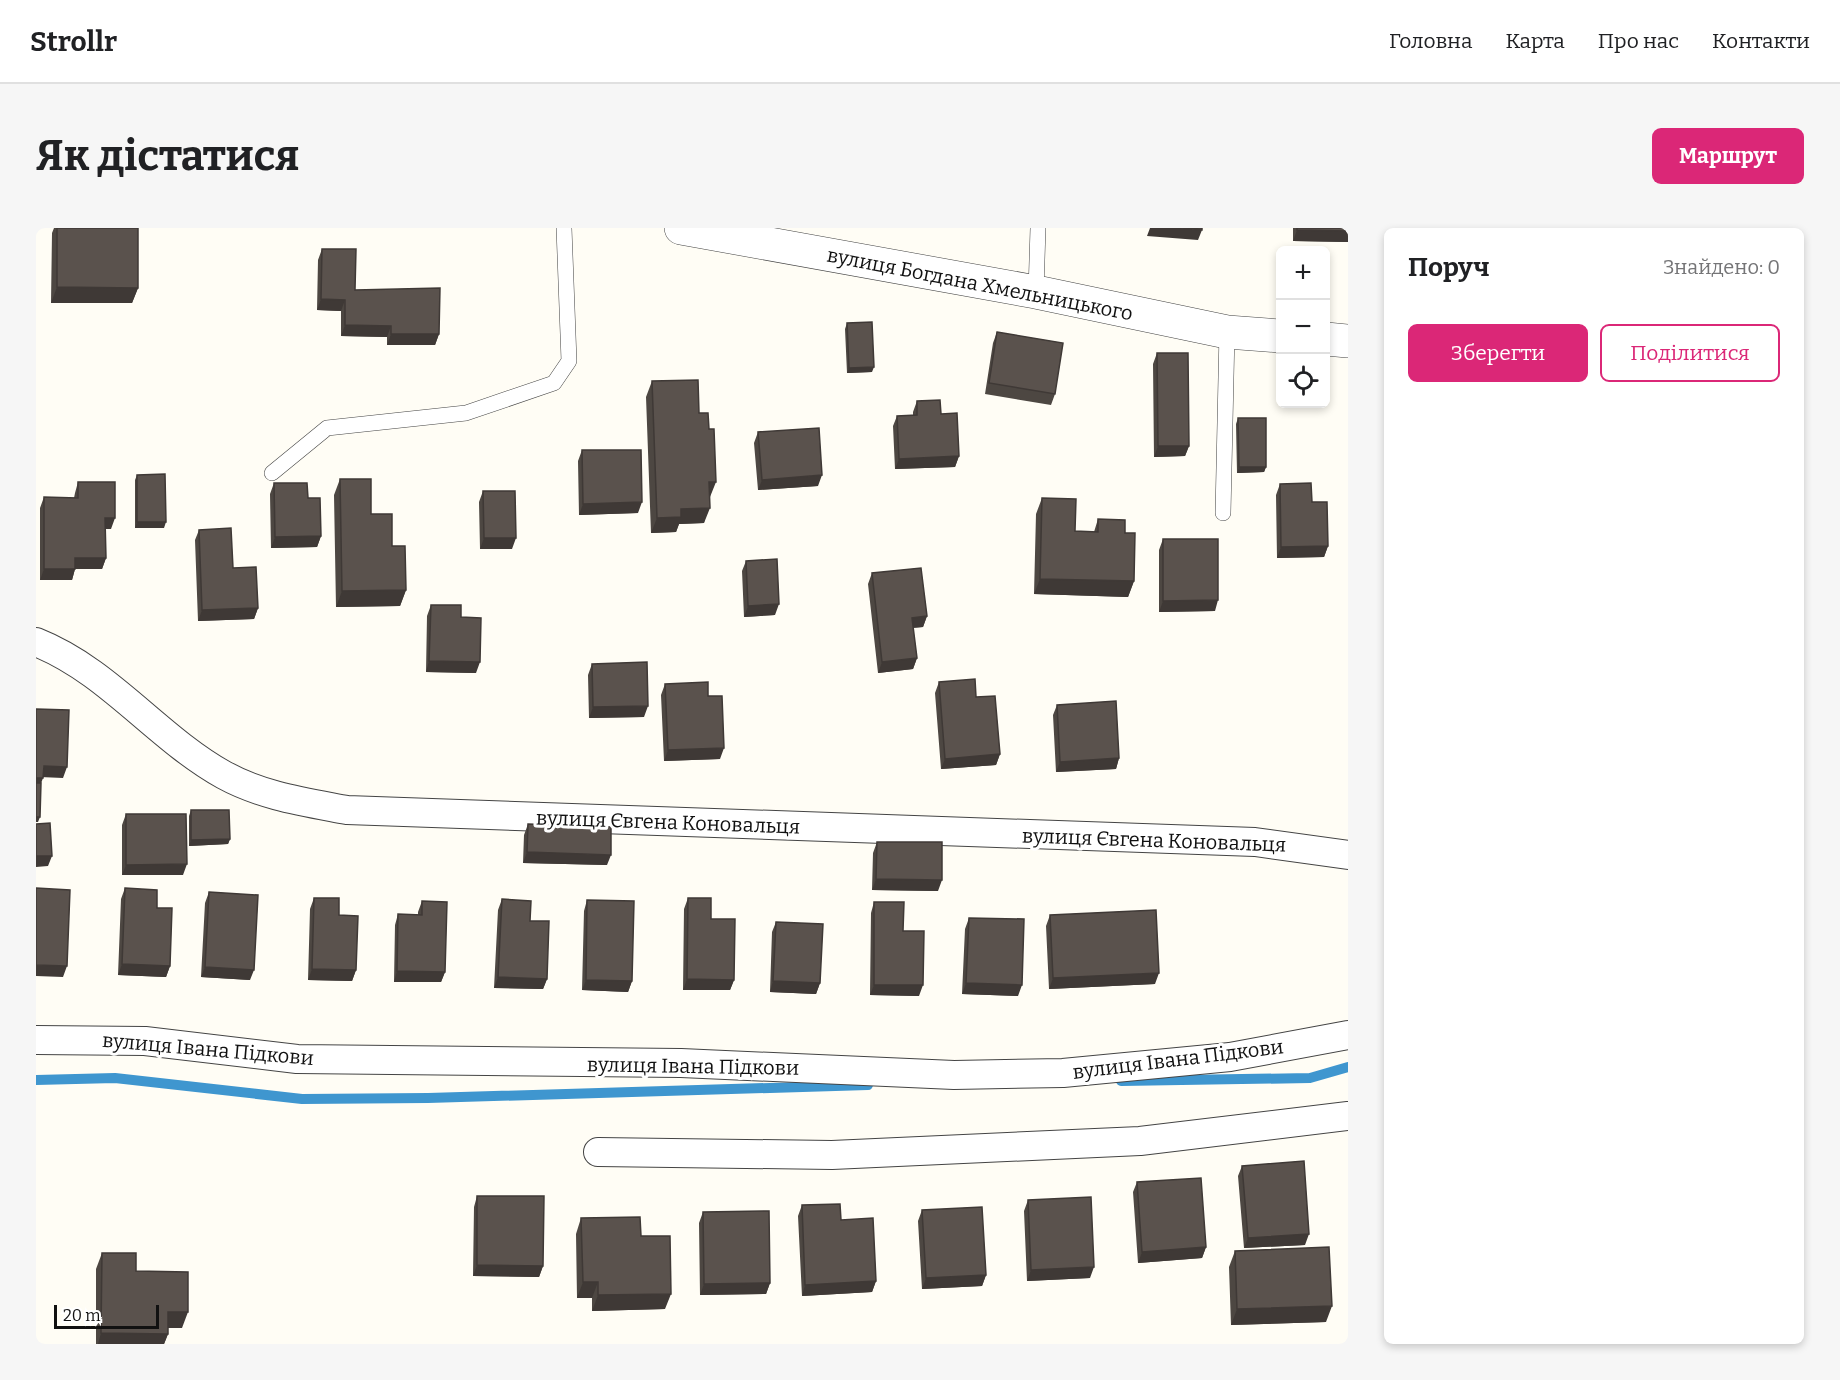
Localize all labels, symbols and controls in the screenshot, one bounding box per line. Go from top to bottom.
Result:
text: Strollr [30,25,117,58]
text: Головна [1389,28,1473,54]
text: Карта [1506,28,1565,54]
text: Про нас [1598,28,1679,54]
text: Контакти [1712,28,1810,54]
button: Маршрут [1652,128,1804,184]
text: Як дістатися [36,131,299,181]
street label: вулиця Богдана Хмельницького [825,243,1135,325]
map controls [1276,246,1330,408]
button: + [1276,246,1330,300]
text: Поруч [1408,252,1490,283]
text: Знайдено: 0 [1663,255,1780,279]
button: − [1276,300,1330,354]
button: Зберегти [1408,324,1588,382]
button: Поділитися [1600,324,1780,382]
button: locate [1276,354,1330,408]
street label: вулиця Євгена Коновальця [536,805,800,839]
street label: вулиця Євгена Коновальця [1022,823,1286,857]
street label: вулиця Івана Підкови [101,1028,315,1070]
street label: вулиця Івана Підкови [1071,1034,1285,1084]
street label: вулиця Івана Підкови [587,1052,799,1080]
scale bar [54,1302,159,1330]
text: 20 m [63,1306,100,1325]

